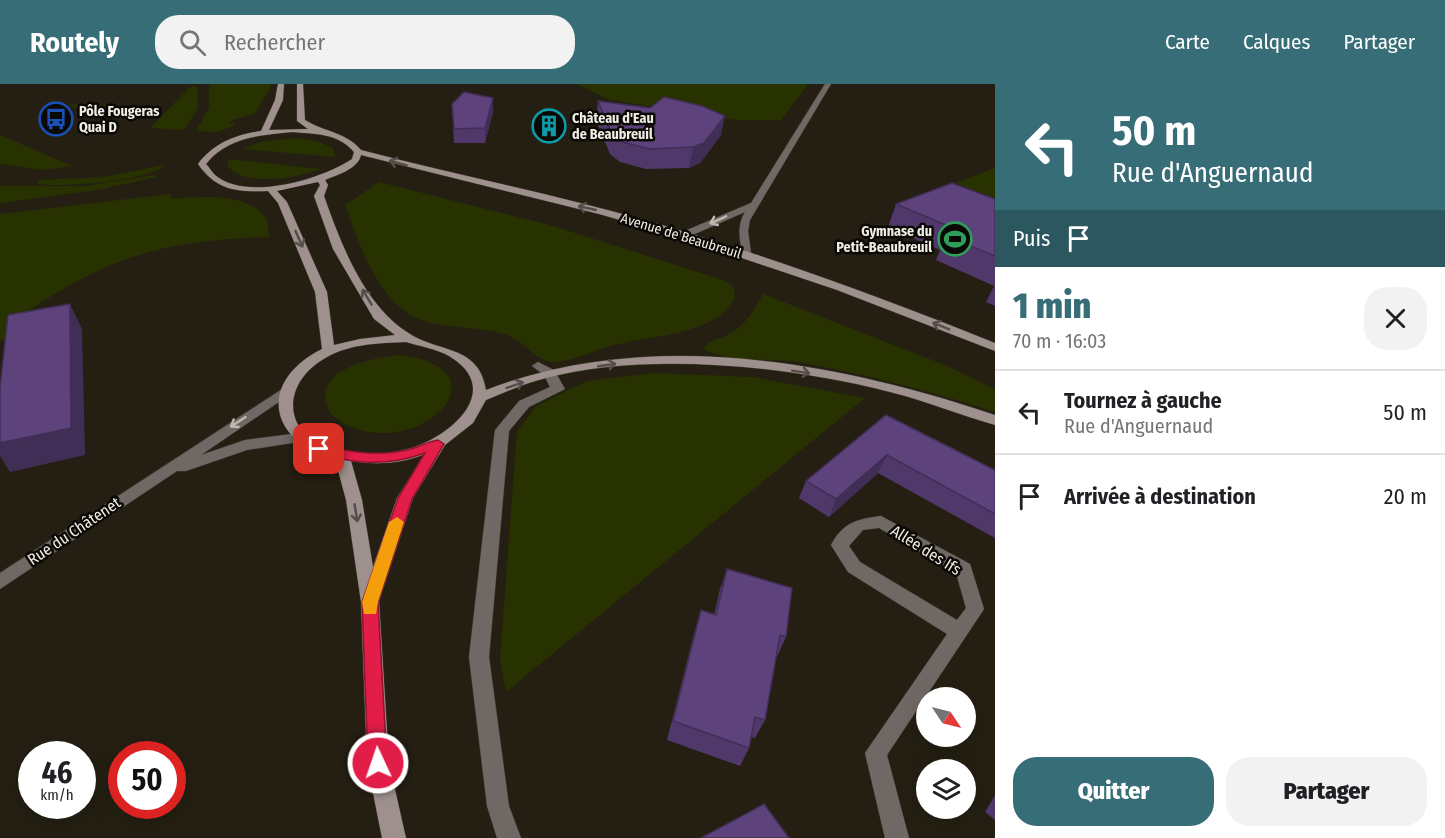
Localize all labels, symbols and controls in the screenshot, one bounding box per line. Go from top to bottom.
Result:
search box [155,15,575,69]
text: Routely [30,26,119,59]
icon: search [176,26,209,59]
text: Rechercher [224,29,325,56]
text: Carte [1165,29,1210,55]
text: Calques [1243,29,1310,55]
text: Partager [1343,29,1415,55]
bus stop icon: Pôle Fougeras Quai D [38,101,74,137]
place label: Pôle Fougeras Quai D [79,103,159,136]
text: 50 m [1112,106,1196,156]
building icon: Château d'Eau de Beaubreuil [531,108,567,144]
icon: left [1013,108,1091,186]
place label: Château d'Eau de Beaubreuil [572,110,654,143]
one-way arrow [388,157,407,168]
text: Rue d'Anguernaud [1112,157,1313,189]
one-way arrow [578,201,597,213]
street label: Avenue de Beaubreuil [619,210,744,263]
one-way arrow [710,214,728,226]
sports icon: Gymnase du Petit-Beaubreuil [937,221,973,257]
icon: arrive [1062,222,1095,255]
place label: Gymnase du Petit-Beaubreuil [836,223,932,256]
text: Puis [1013,225,1050,252]
one-way arrow [294,230,305,248]
text: 1 min [1013,284,1091,328]
button: close [1364,287,1427,350]
one-way arrow [360,289,372,306]
one-way arrow [932,320,950,331]
text: 70 m · 16:03 [1013,329,1106,353]
one-way arrow [597,359,616,370]
one-way arrow [791,367,811,378]
one-way arrow [505,378,524,389]
text: Tournez à gauche [1064,387,1222,414]
icon: left [1013,396,1046,429]
text: 50 m [1383,399,1427,426]
text: Rue d'Anguernaud [1064,414,1213,438]
one-way arrow [230,415,247,428]
pin [293,423,344,474]
icon: arrive [302,432,335,465]
icon: arrive [1013,480,1046,513]
text: Arrivée à destination [1064,483,1256,510]
text: 20 m [1384,483,1427,510]
street label: Rue du Châtenet [24,492,125,569]
one-way arrow [351,503,362,522]
street label: Allée des Ifs [887,521,965,579]
north arrow [916,687,976,747]
map controls [916,687,976,819]
position arrow [346,731,410,795]
speed limit sign: 50 [108,741,186,819]
text: 46 [41,755,73,791]
button: Quitter [1013,757,1214,826]
button: Partager [1226,757,1427,826]
button: layers [916,759,976,819]
text: km/h [40,786,74,804]

